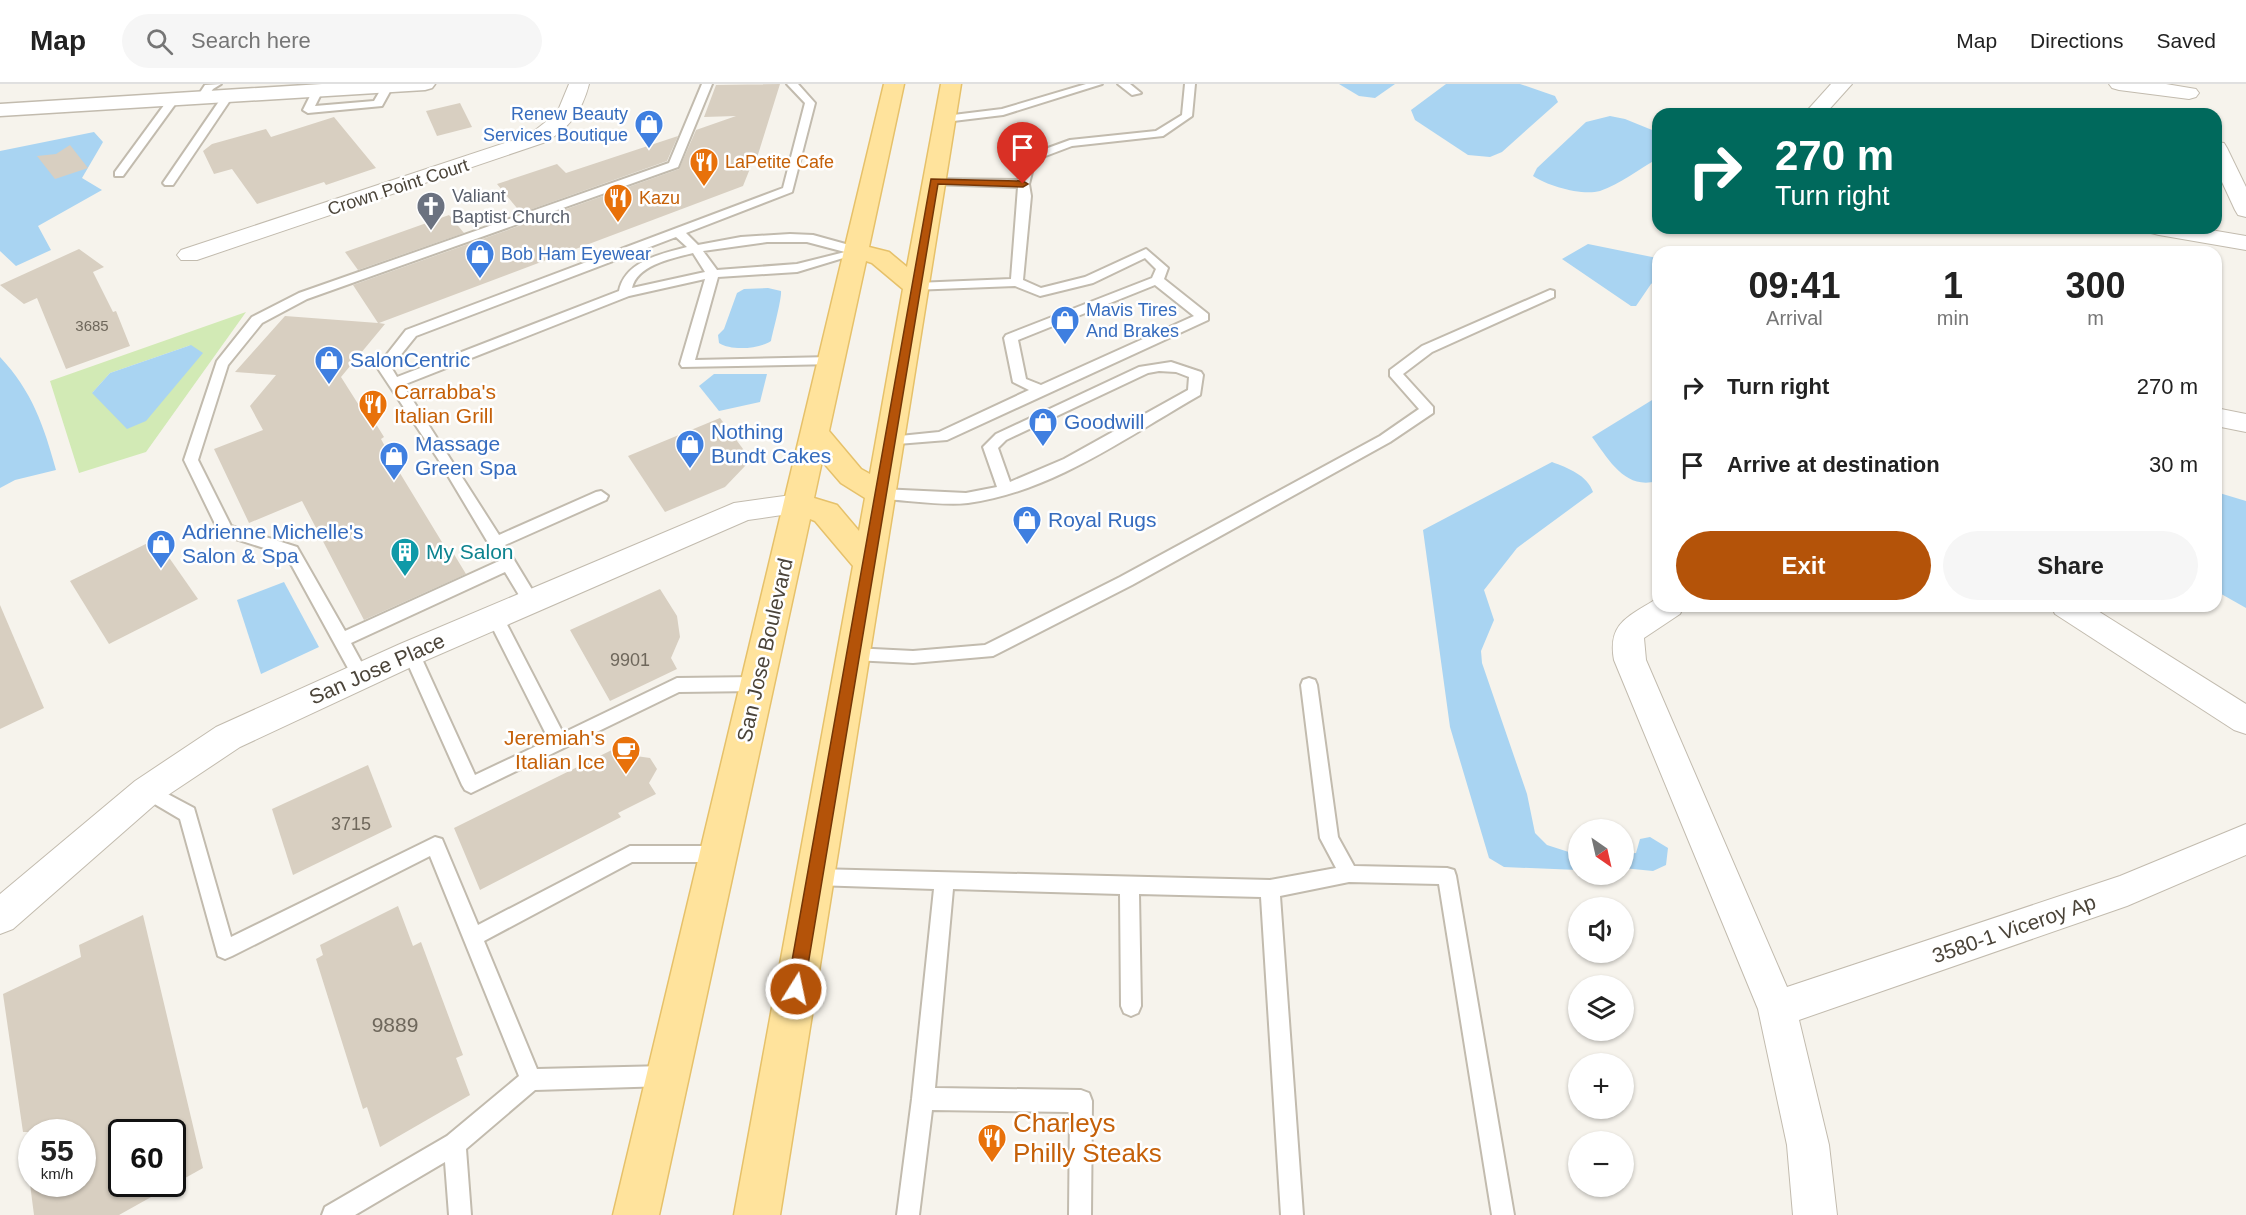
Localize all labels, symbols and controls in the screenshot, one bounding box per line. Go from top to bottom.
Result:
search box [122,14,542,68]
text: Map [30,25,86,56]
icon: search [143,25,176,58]
text: Search here [191,28,311,53]
text: Map [1956,29,1997,52]
text: Directions [2030,29,2123,52]
text: Saved [2156,29,2216,52]
place label: Renew Beauty Services Boutique [483,104,628,145]
shop icon: Renew Beauty Services Boutique [633,108,665,150]
pin [997,122,1048,184]
icon: arrive [1006,131,1039,164]
icon: right [1676,132,1754,210]
text: 270 m [1775,132,1894,179]
restaurant icon: LaPetite Cafe [688,146,720,188]
place label: LaPetite Cafe [725,152,834,172]
street label: Crown Point Court [325,155,471,219]
text: Turn right [1775,181,1890,211]
restaurant icon: Kazu [602,182,634,224]
place label: Valiant Baptist Church [452,186,570,227]
place label: Kazu [639,188,680,208]
church icon: Valiant Baptist Church [415,190,447,232]
shop icon: Bob Ham Eyewear [464,238,496,280]
place label: Bob Ham Eyewear [501,244,651,264]
text: 09:41 [1748,265,1840,306]
text: 1 [1943,265,1963,306]
text: 300 [2065,265,2126,306]
place label: Mavis Tires And Brakes [1086,300,1179,341]
shop icon: Mavis Tires And Brakes [1049,304,1081,346]
text: Arrival [1766,307,1823,329]
text: min [1937,307,1969,329]
text: m [2087,307,2104,329]
house number: 3685 [75,317,109,334]
shop icon: SalonCentric [313,344,345,386]
place label: SalonCentric [350,348,470,371]
icon: right [1676,371,1709,404]
text: Turn right [1727,374,1829,399]
text: 270 m [2137,374,2198,399]
place label: Carrabba's Italian Grill [394,380,496,427]
restaurant icon: Carrabba's Italian Grill [357,388,389,430]
shop icon: Goodwill [1027,406,1059,448]
place label: Goodwill [1064,410,1145,433]
place label: Nothing Bundt Cakes [711,420,831,467]
shop icon: Nothing Bundt Cakes [674,428,706,470]
place label: Massage Green Spa [415,432,517,479]
shop icon: Massage Green Spa [378,440,410,482]
icon: arrive [1676,449,1709,482]
text: Arrive at destination [1727,452,1940,477]
text: 30 m [2149,452,2198,477]
shop icon: Royal Rugs [1011,504,1043,546]
place label: Royal Rugs [1048,508,1157,531]
place label: Adrienne Michelle's Salon & Spa [182,520,363,567]
shop icon: Adrienne Michelle's Salon & Spa [145,528,177,570]
button: Exit [1676,531,1931,600]
button: Share [1943,531,2198,600]
building icon: My Salon [389,536,421,578]
place label: My Salon [426,540,514,563]
street label: San Jose Boulevard [732,556,797,744]
street label: San Jose Place [305,628,448,709]
house number: 9901 [610,650,650,670]
place label: Jeremiah's Italian Ice [504,726,605,773]
cafe icon: Jeremiah's Italian Ice [610,734,642,776]
house number: 3715 [331,814,371,834]
north arrow [1568,819,1634,885]
map controls [1568,819,1634,1197]
street label: 3580-1 Viceroy Ap [1929,890,2099,967]
button: sound [1568,897,1634,963]
position arrow [764,957,828,1021]
button: layers [1568,975,1634,1041]
house number: 9889 [372,1013,418,1036]
button: + [1568,1053,1634,1119]
place label: Charleys Philly Steaks [1013,1108,1162,1168]
speed limit sign: 60 [108,1119,186,1197]
restaurant icon: Charleys Philly Steaks [976,1122,1008,1164]
button: − [1568,1131,1634,1197]
text: 55 [40,1134,74,1167]
text: km/h [41,1165,73,1182]

